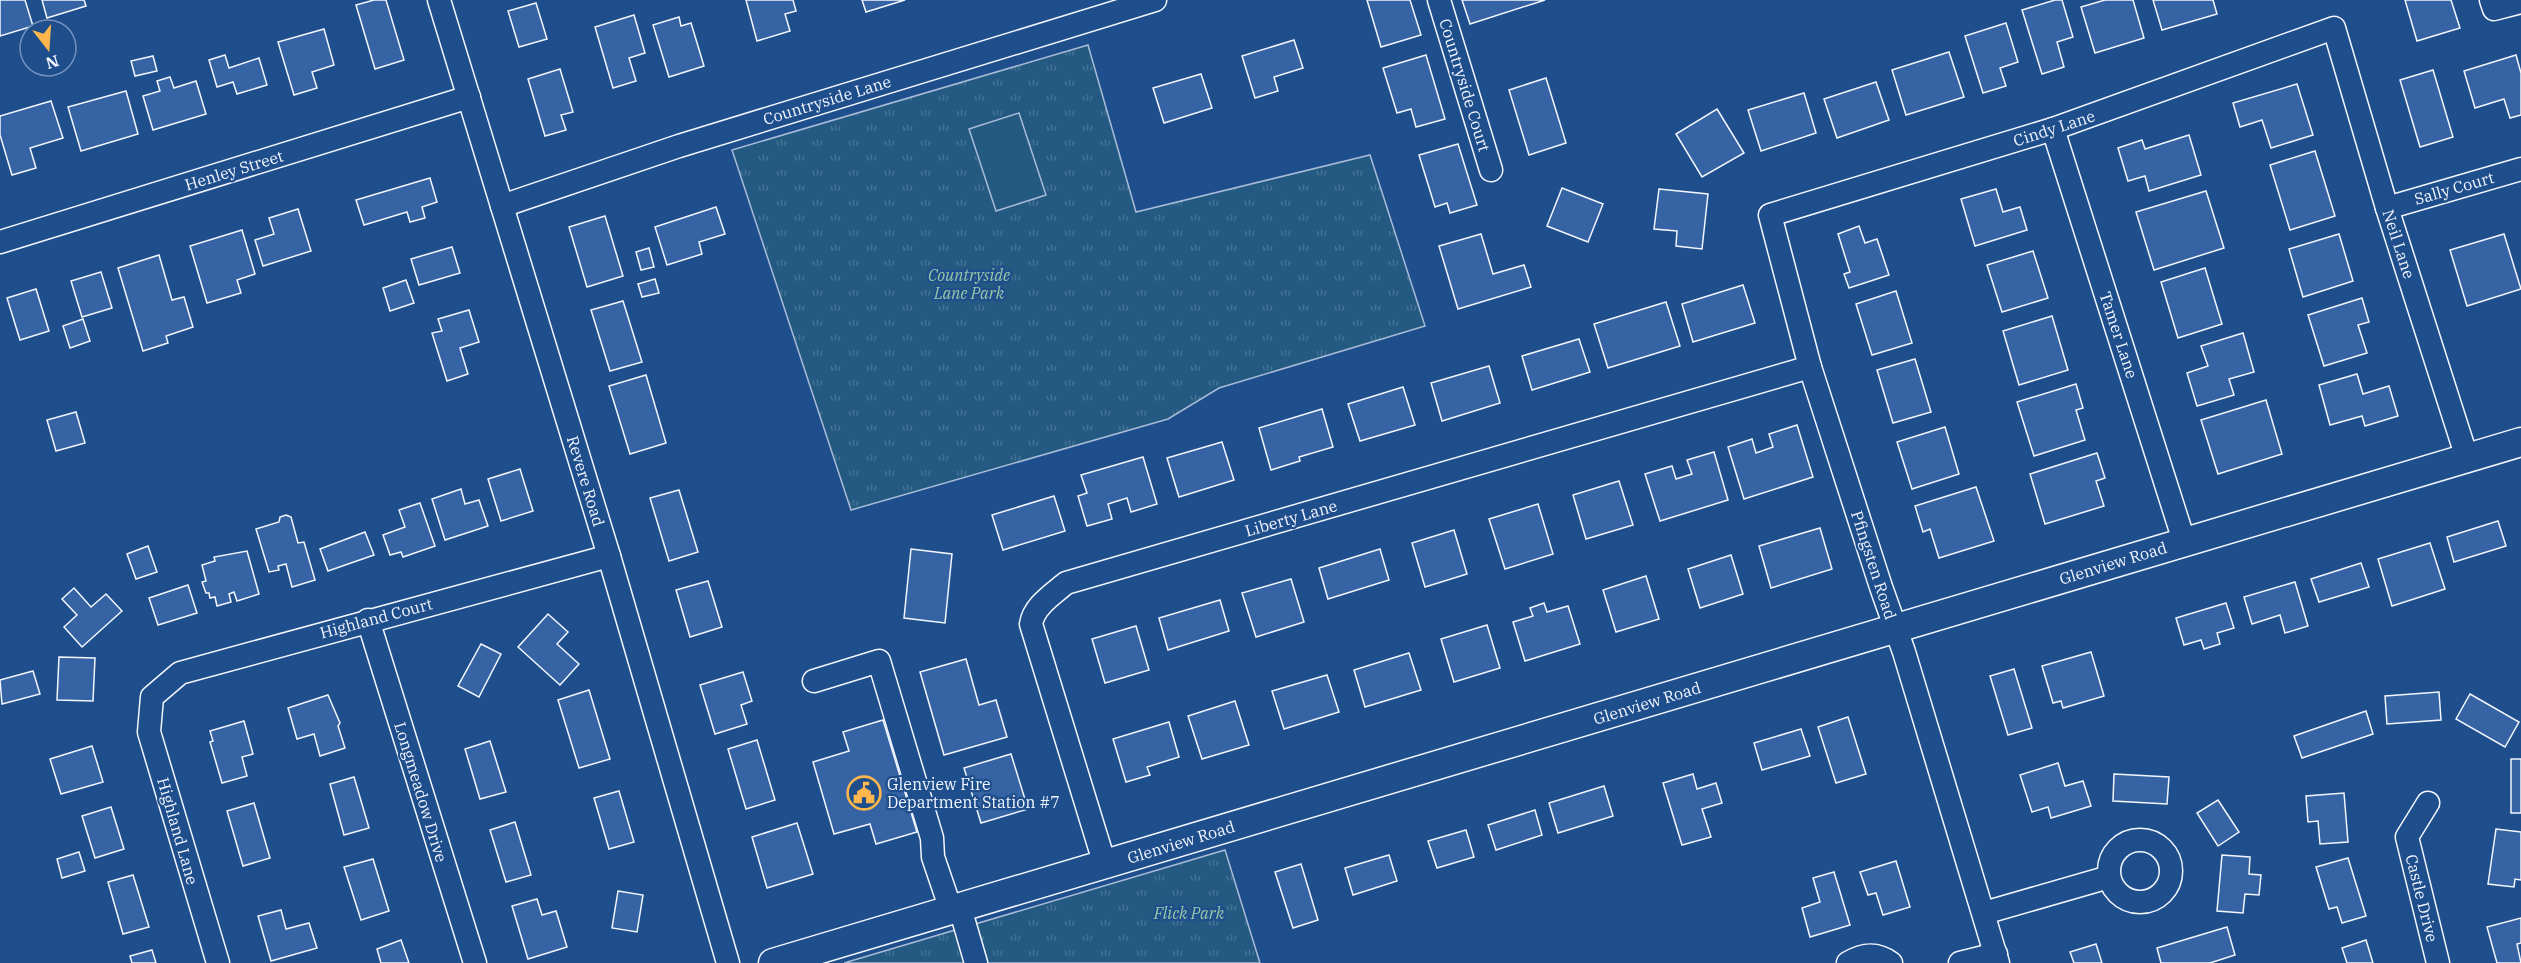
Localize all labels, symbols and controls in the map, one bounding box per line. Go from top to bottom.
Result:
street label: Countryside Court [1435,16,1495,154]
north arrow [18,18,78,78]
text: N [43,51,61,74]
street label: Countryside Lane [761,71,893,129]
street label: Cindy Lane [2011,105,2097,151]
street label: Henley Street [182,145,286,194]
street label: Sally Court [2412,167,2497,209]
street label: Neil Lane [2378,207,2420,281]
park label: Countryside Lane Park [928,265,1010,303]
street label: Tamer Lane [2096,289,2142,381]
street label: Revere Road [563,433,609,529]
street label: Liberty Lane [1243,495,1339,541]
street label: Pfingsten Road [1847,508,1901,622]
street label: Glenview Road [2057,537,2169,589]
street label: Highland Court [318,593,435,643]
street label: Glenview Road [1591,677,1703,729]
street label: Longmeadow Drive [390,720,452,864]
place label: Glenview Fire Department Station #7 [887,774,1060,812]
street label: Highland Lane [153,775,203,887]
public building icon: Glenview Fire Department Station #7 [846,775,882,811]
street label: Glenview Road [1125,816,1237,868]
street label: Castle Drive [2401,852,2443,944]
park label: Flick Park [1153,903,1225,923]

